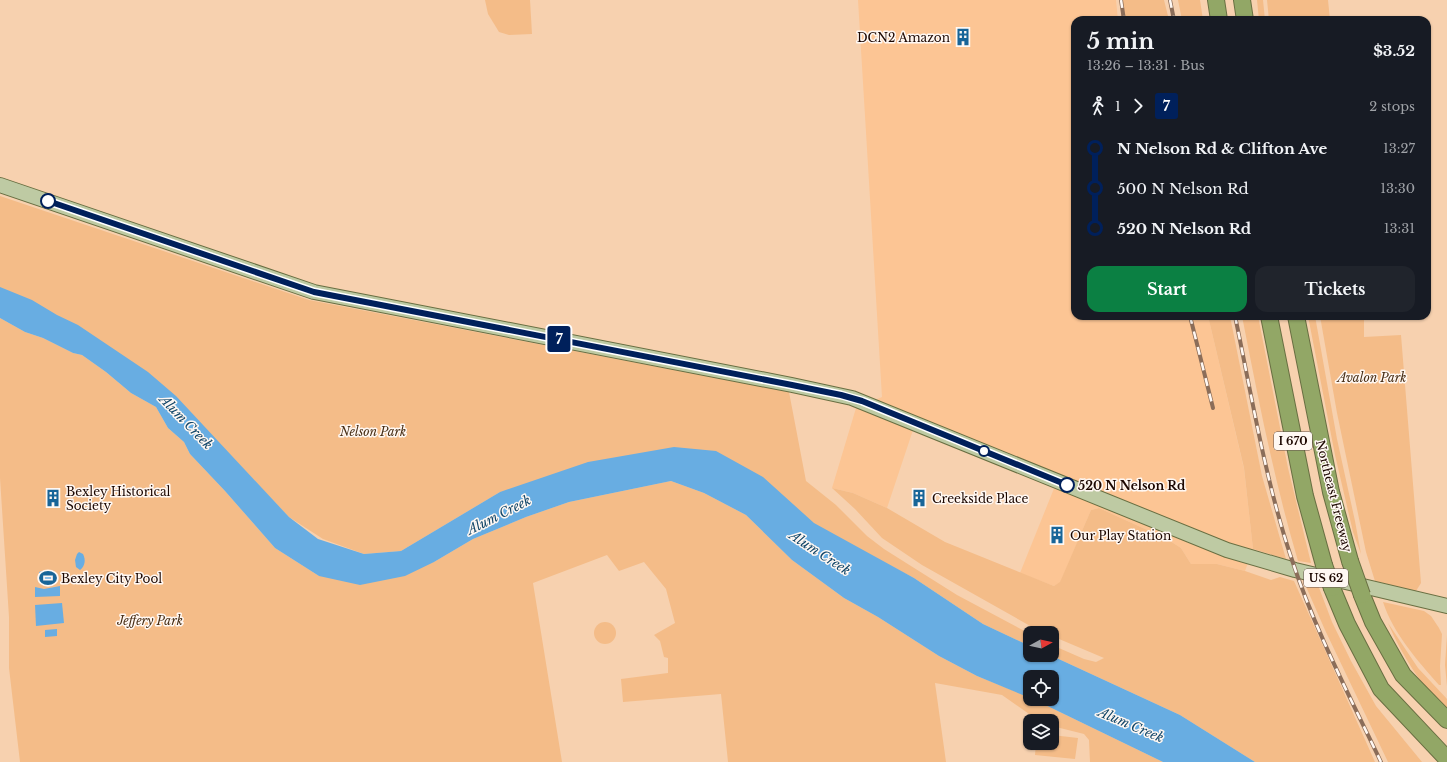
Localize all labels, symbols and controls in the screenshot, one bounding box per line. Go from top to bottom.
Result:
building icon: DCN2 Amazon [953,27,973,47]
text: 5 min [1087,28,1154,55]
place label: DCN2 Amazon [857,30,950,45]
text: $3.52 [1373,41,1415,60]
text: 13:26 – 13:31 · Bus [1087,57,1205,74]
icon: walk [1087,95,1109,117]
icon: forward [1127,95,1149,117]
text: 7 [1163,97,1170,115]
text: 1 [1115,98,1121,115]
text: 2 stops [1369,98,1415,115]
text: N Nelson Rd & Clifton Ave [1117,139,1327,158]
text: 13:27 [1383,140,1415,157]
text: 500 N Nelson Rd [1117,179,1249,198]
text: 13:30 [1380,180,1415,197]
unlabelled marker [40,193,56,209]
text: 520 N Nelson Rd [1117,219,1251,238]
text: 13:31 [1384,220,1415,237]
button: Start [1087,266,1247,312]
button: Tickets [1255,266,1415,312]
line badge: 7 [546,326,572,352]
text: 7 [555,330,563,348]
park label: Avalon Park [1336,370,1406,385]
water label: Alum Creek [154,390,216,453]
park label: Nelson Park [339,424,406,439]
road number: I 670 [1274,432,1312,450]
street label: Northeast Freeway [1313,438,1355,554]
unlabelled marker [978,445,990,457]
marker: 520 N Nelson Rd [1059,477,1075,493]
place label: 520 N Nelson Rd [1078,478,1186,493]
place label: Bexley Historical Society [66,484,171,513]
building icon: Bexley Historical Society [43,488,63,508]
building icon: Creekside Place [909,488,929,508]
place label: Creekside Place [932,491,1029,506]
water label: Alum Creek [462,492,534,539]
building icon: Our Play Station [1047,525,1067,545]
water label: Alum Creek [785,526,854,579]
place label: Our Play Station [1070,528,1171,543]
sports icon: Bexley City Pool [38,568,58,588]
road number: US 62 [1304,569,1348,587]
place label: Bexley City Pool [61,571,162,586]
park label: Jeffery Park [116,613,183,628]
north arrow [1023,626,1059,662]
map controls [1023,626,1059,750]
button: locate [1023,670,1059,706]
water label: Alum Creek [1094,703,1167,747]
button: layers [1023,714,1059,750]

